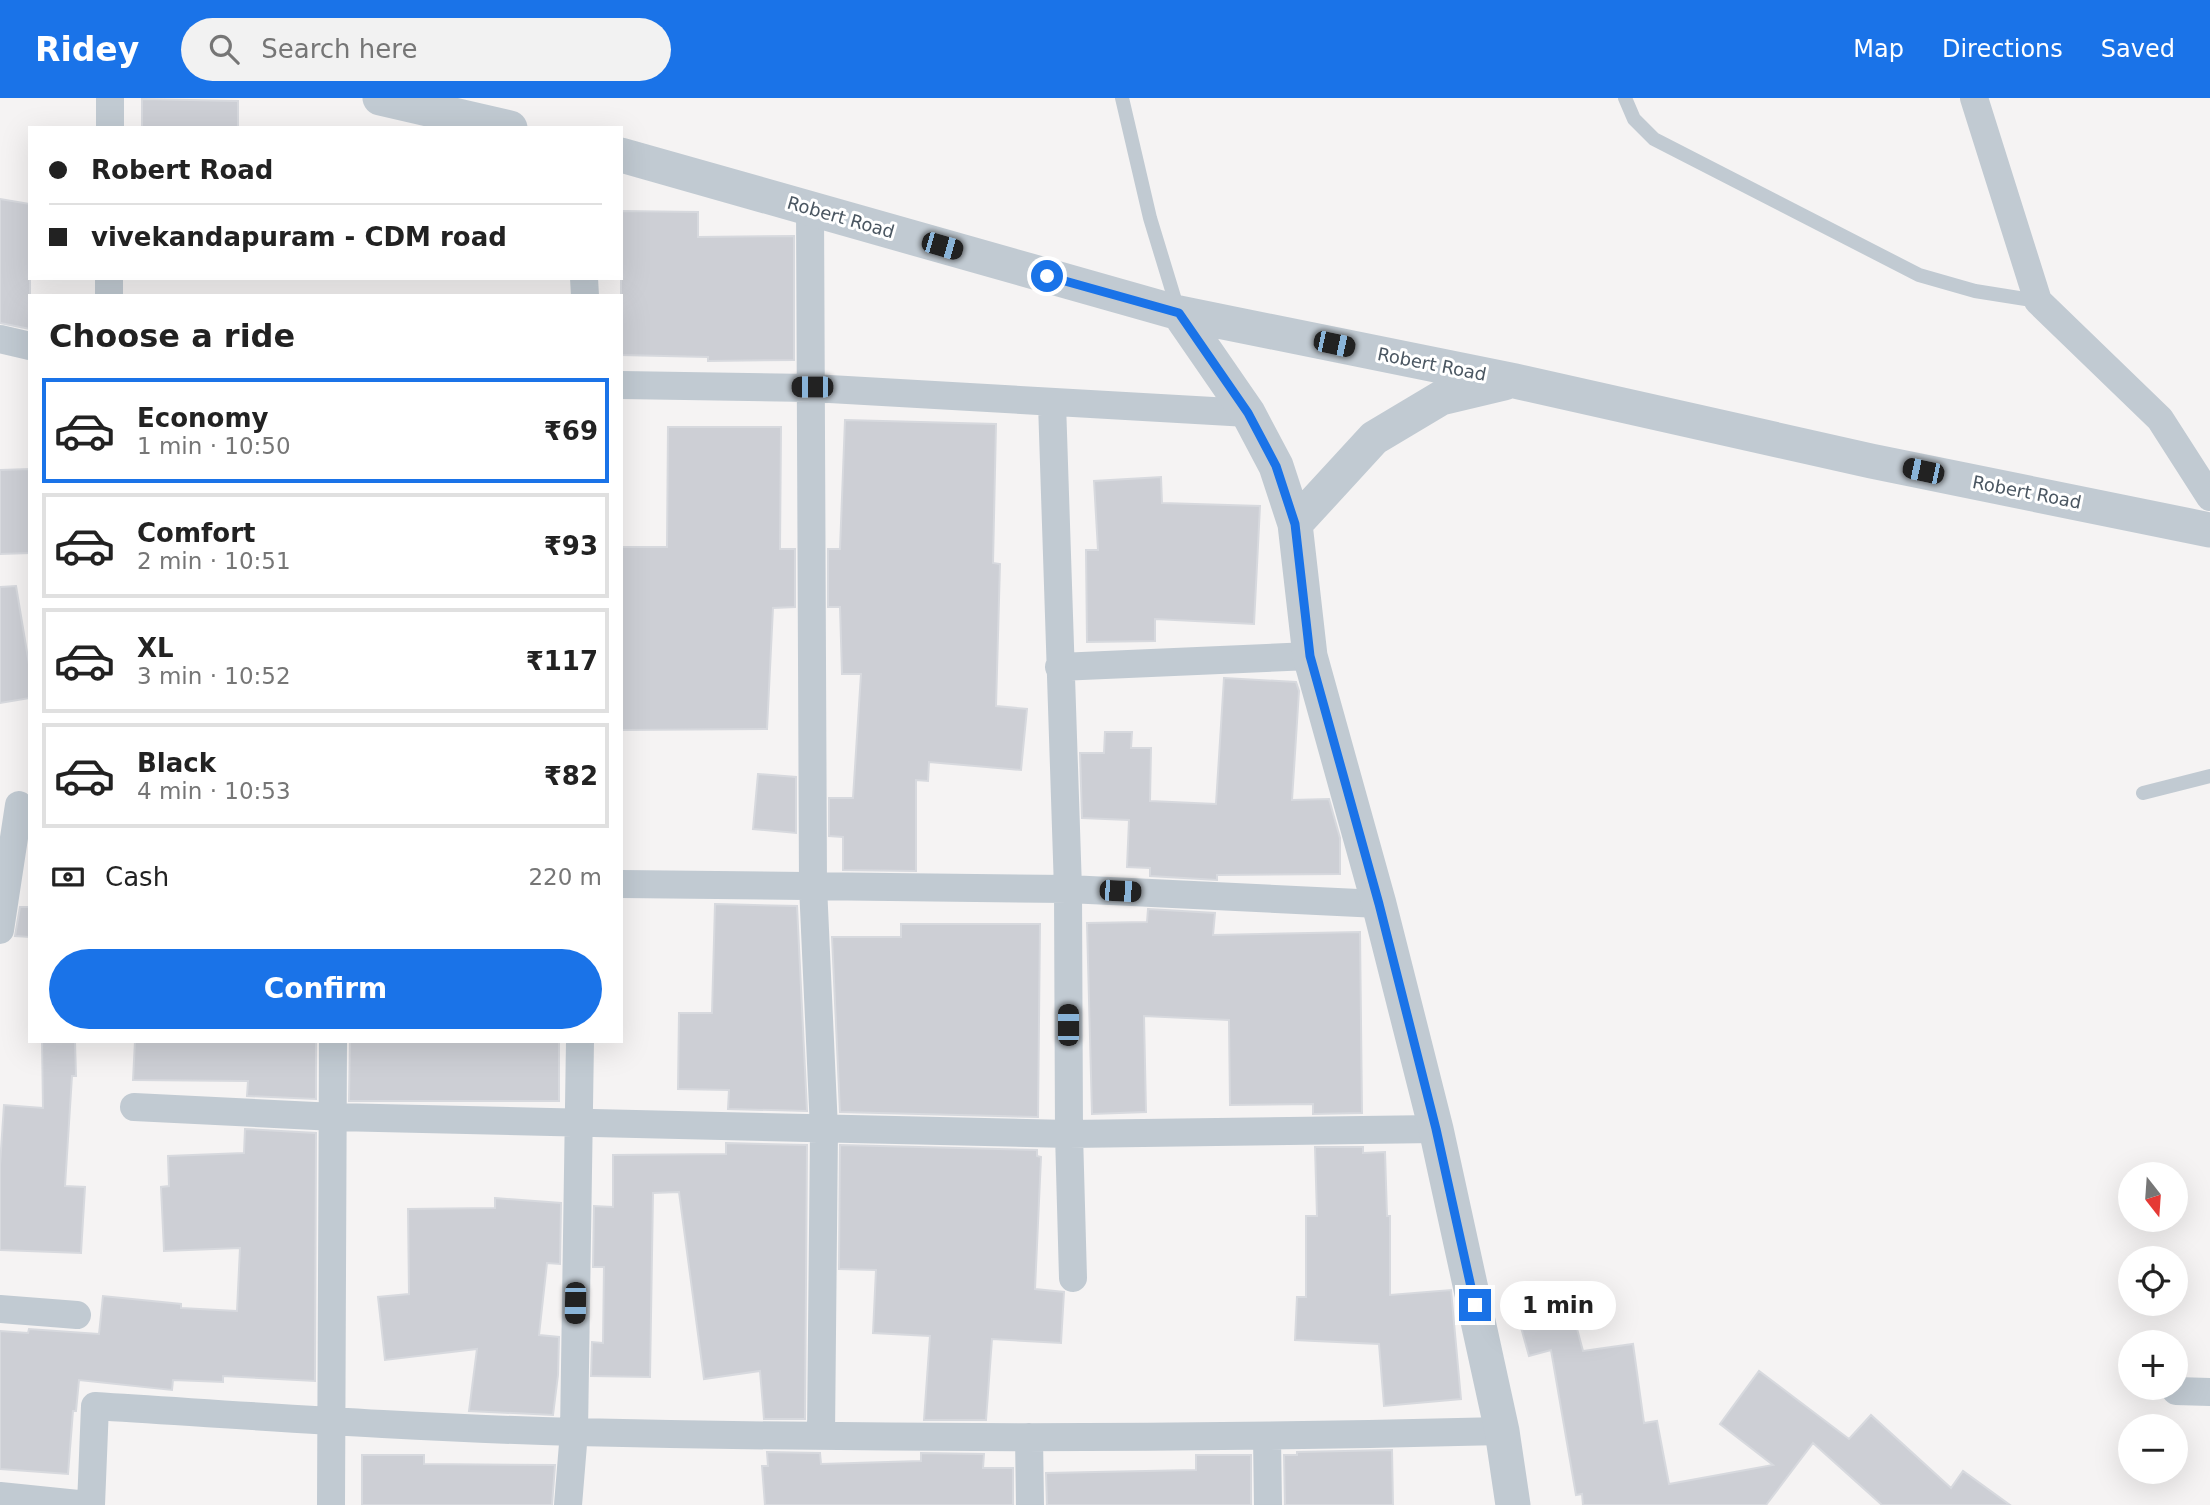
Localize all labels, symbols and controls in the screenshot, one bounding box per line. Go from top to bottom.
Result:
search box [181,18,671,81]
text: Ridey [35,30,139,69]
icon: search [205,30,243,68]
text: Search here [261,34,417,64]
text: Map [1853,35,1904,63]
text: Directions [1942,35,2063,63]
text: Saved [2101,35,2175,63]
text: Robert Road [91,155,273,185]
street label: Robert Road [785,192,897,242]
text: vivekandapuram - CDM road [91,222,507,252]
car [919,230,966,262]
route start [1031,260,1063,292]
text: Choose a ride [49,317,295,355]
car [1312,329,1357,359]
street label: Robert Road [1376,343,1488,385]
car [792,377,834,398]
icon: car [53,399,116,462]
text: Economy [137,403,268,433]
text: ₹69 [544,416,598,446]
text: 1 min · 10:50 [137,433,291,459]
car [1901,456,1946,486]
street label: Robert Road [1971,471,2083,513]
icon: car [53,514,116,577]
text: Comfort [137,518,255,548]
text: ₹93 [544,531,598,561]
text: 2 min · 10:51 [137,548,291,574]
icon: car [53,629,116,692]
text: XL [137,633,174,663]
text: ₹117 [526,646,598,676]
text: 3 min · 10:52 [137,663,291,689]
icon: car [53,744,116,807]
text: Black [137,748,216,778]
text: ₹82 [544,761,598,791]
text: 4 min · 10:53 [137,778,291,804]
icon: cash [49,858,87,896]
text: Cash [105,862,169,892]
text: 220 m [528,864,602,890]
car [1099,879,1142,903]
button: Confirm [49,949,602,1029]
car [1058,1004,1079,1046]
north arrow [2118,1162,2188,1232]
map controls [2118,1162,2188,1484]
button: locate [2118,1246,2188,1316]
callout: 1 min [1500,1280,1615,1330]
car [565,1282,586,1324]
route end [1459,1289,1491,1321]
text: 1 min [1522,1292,1594,1318]
button: + [2118,1330,2188,1400]
button: − [2118,1414,2188,1484]

